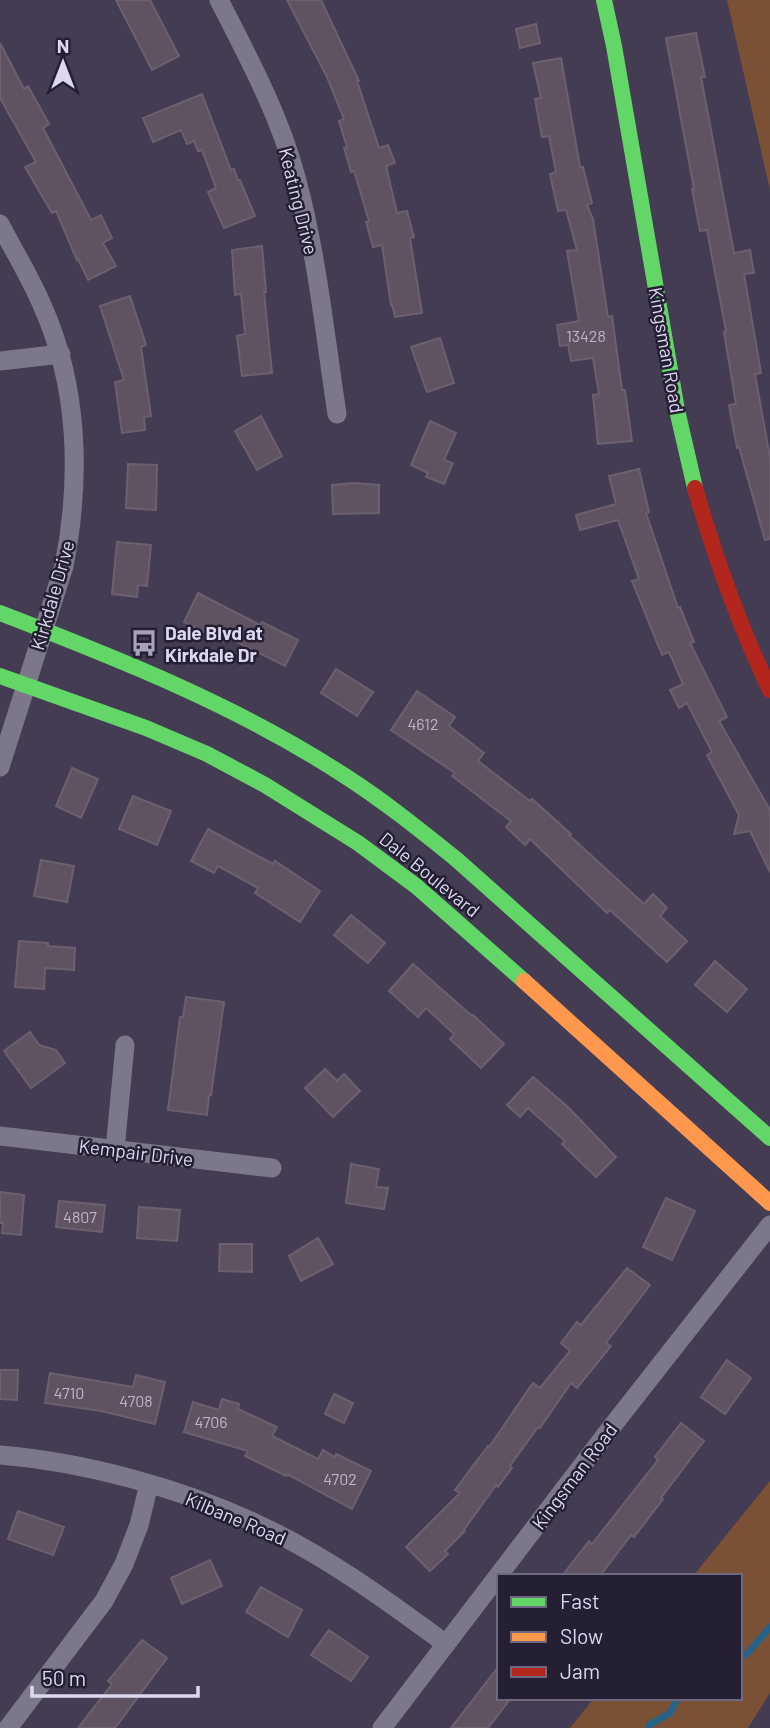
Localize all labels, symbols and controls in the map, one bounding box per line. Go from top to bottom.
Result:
north arrow [28,28,98,98]
text: N [57,34,69,57]
street label: Keating Drive [275,145,323,257]
street label: Kingsman Road [645,285,689,415]
house number: 13428 [566,326,606,345]
street label: Kirkdale Drive [25,537,79,653]
place label: Dale Blvd at Kirkdale Dr [165,621,263,666]
bus stop icon: Dale Blvd at Kirkdale Dr [129,628,159,658]
house number: 4612 [408,714,438,733]
street label: Dale Boulevard [375,827,485,921]
street label: Kempair Drive [77,1134,195,1170]
house number: 4807 [63,1207,97,1226]
house number: 4710 [54,1383,84,1402]
house number: 4708 [119,1391,153,1410]
house number: 4706 [194,1412,228,1431]
street label: Kingsman Road [526,1418,622,1534]
house number: 4702 [323,1469,357,1488]
street label: Kilbane Road [182,1487,290,1549]
legend [497,1574,742,1700]
text: Fast [560,1588,600,1613]
text: Slow [560,1623,603,1648]
scale bar [32,1654,198,1698]
text: Jam [560,1658,600,1683]
text: 50 m [42,1665,86,1690]

